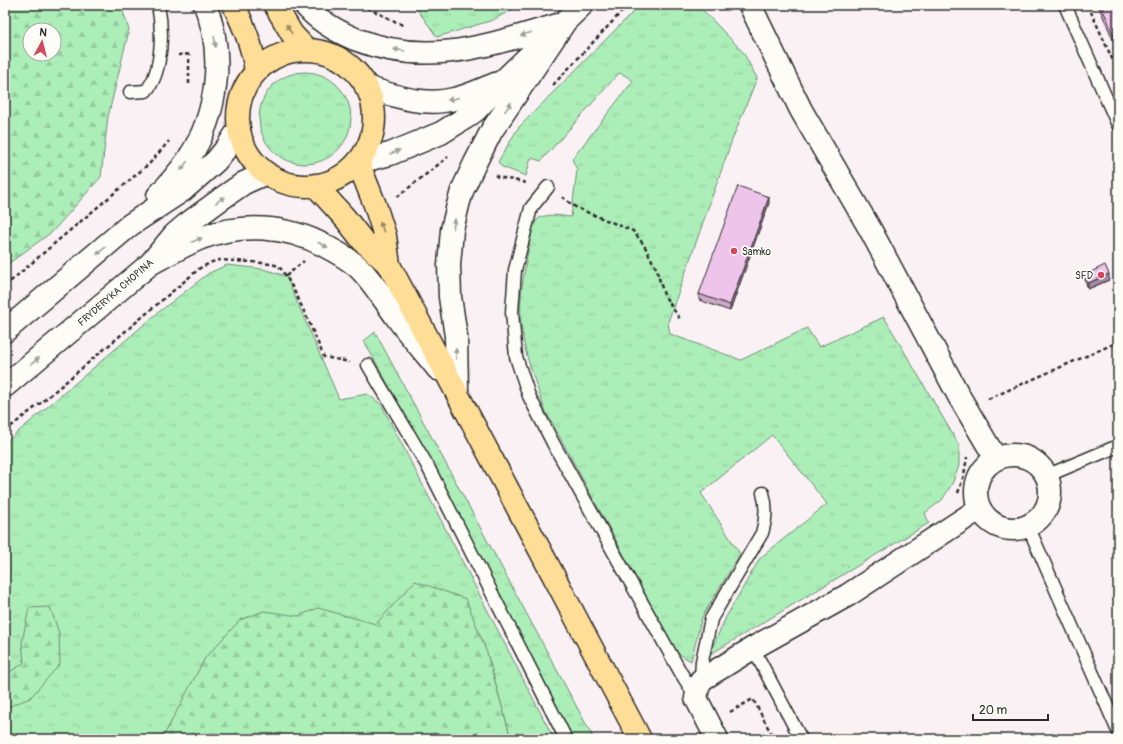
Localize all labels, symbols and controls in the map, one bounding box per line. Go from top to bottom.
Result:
north arrow [22,22,62,62]
one-way arrow [285,24,293,34]
text: N [39,26,48,40]
one-way arrow [520,31,532,37]
one-way arrow [212,36,218,49]
one-way arrow [392,47,405,53]
one-way arrow [447,96,459,102]
one-way arrow [504,102,512,113]
one-way arrow [390,148,402,154]
one-way arrow [180,160,188,171]
one-way arrow [214,196,225,204]
one-way arrow [451,218,457,230]
one-way arrow [379,221,385,233]
one-way arrow [192,237,203,243]
one-way arrow [317,241,329,248]
one-way arrow [95,246,106,255]
marker: Samko [729,246,739,256]
place label: Samko [742,246,772,258]
street label: FRYDERYKA CHOPINA [76,256,156,329]
place label: SFD [1075,270,1093,282]
marker: SFD [1096,270,1106,280]
one-way arrow [453,347,459,360]
one-way arrow [30,357,39,366]
scale bar [973,696,1048,722]
text: 20 m [979,703,1008,718]

